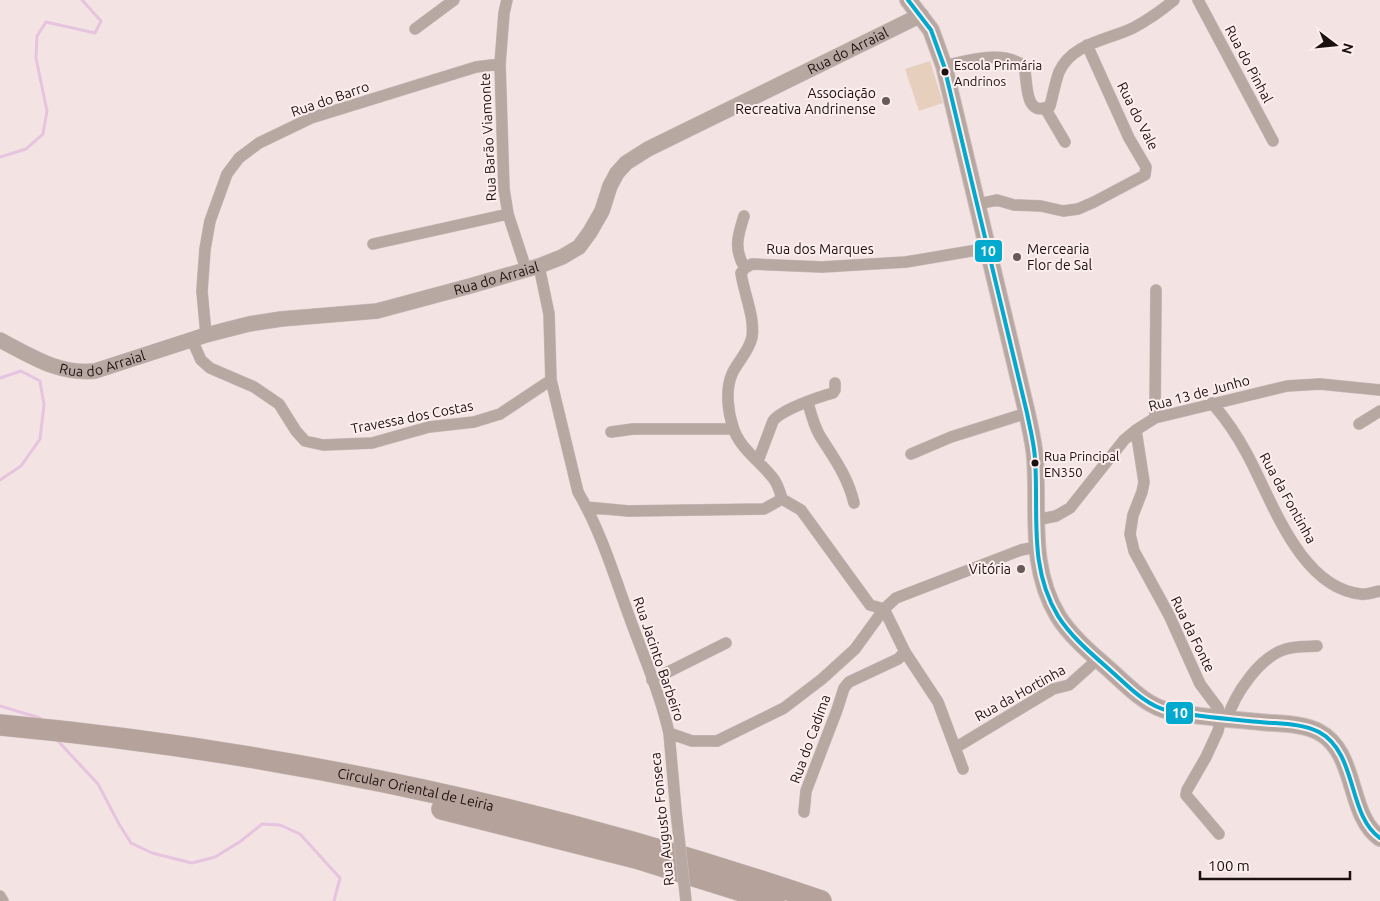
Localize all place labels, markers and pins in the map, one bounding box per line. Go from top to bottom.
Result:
place label: Escola Primária Andrinos [954,58,1042,88]
marker: Escola Primária Andrinos [940,67,950,77]
place label: Associação Recreativa Andrinense [735,85,876,117]
marker: Associação Recreativa Andrinense [880,95,892,107]
place label: Mercearia Flor de Sal [1027,241,1092,273]
marker: Mercearia Flor de Sal [1011,251,1023,263]
place label: Rua Principal EN350 [1044,449,1120,479]
marker: Rua Principal EN350 [1030,458,1040,468]
place label: Vitória [969,561,1011,577]
marker: Vitória [1015,563,1027,575]

